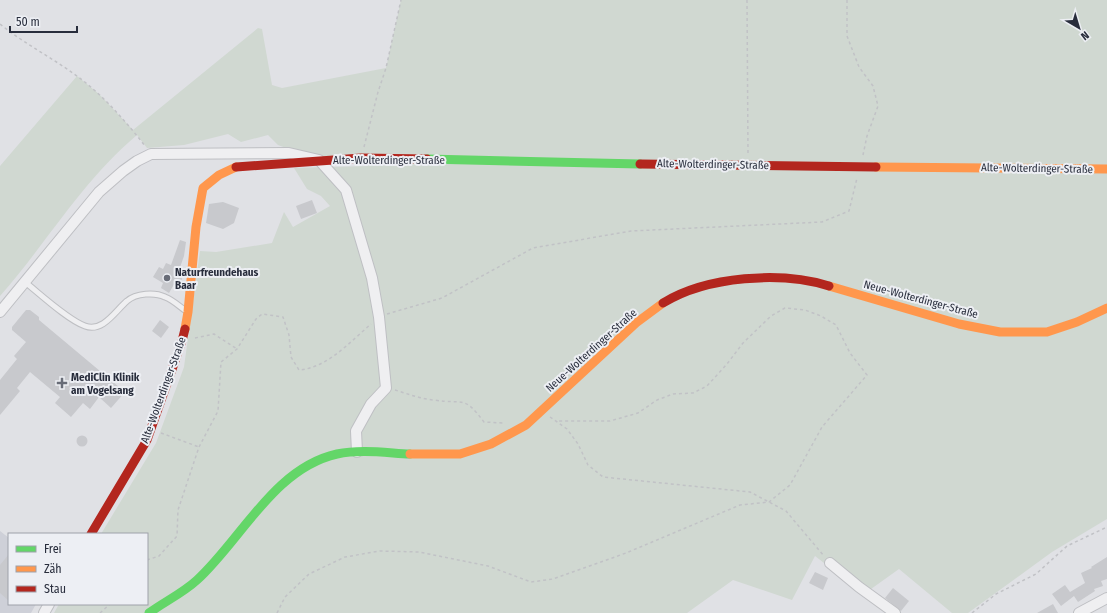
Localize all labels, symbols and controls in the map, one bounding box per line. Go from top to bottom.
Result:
scale bar [10,8,77,34]
north arrow [1059,8,1099,48]
text: 50 m [16,15,40,29]
text: N [1078,28,1091,43]
street label: Alte-Wolterdinger-Straße [333,154,445,167]
street label: Alte-Wolterdinger-Straße [657,157,769,172]
street label: Alte-Wolterdinger-Straße [981,161,1093,176]
place label: Naturfreundehaus Baar [175,266,259,292]
marker: Naturfreundehaus Baar [162,273,172,283]
street label: Neue-Wolterdinger-Straße [862,278,979,321]
street label: Neue-Wolterdinger-Straße [543,306,639,395]
street label: Alte-Wolterdinger-Straße [138,335,189,445]
place label: MediClin Klinik am Vogelsang [71,371,140,397]
marker: MediClin Klinik am Vogelsang [56,377,68,389]
legend [8,533,148,605]
text: Frei [44,542,62,556]
text: Zäh [44,562,62,576]
text: Stau [44,582,66,596]

